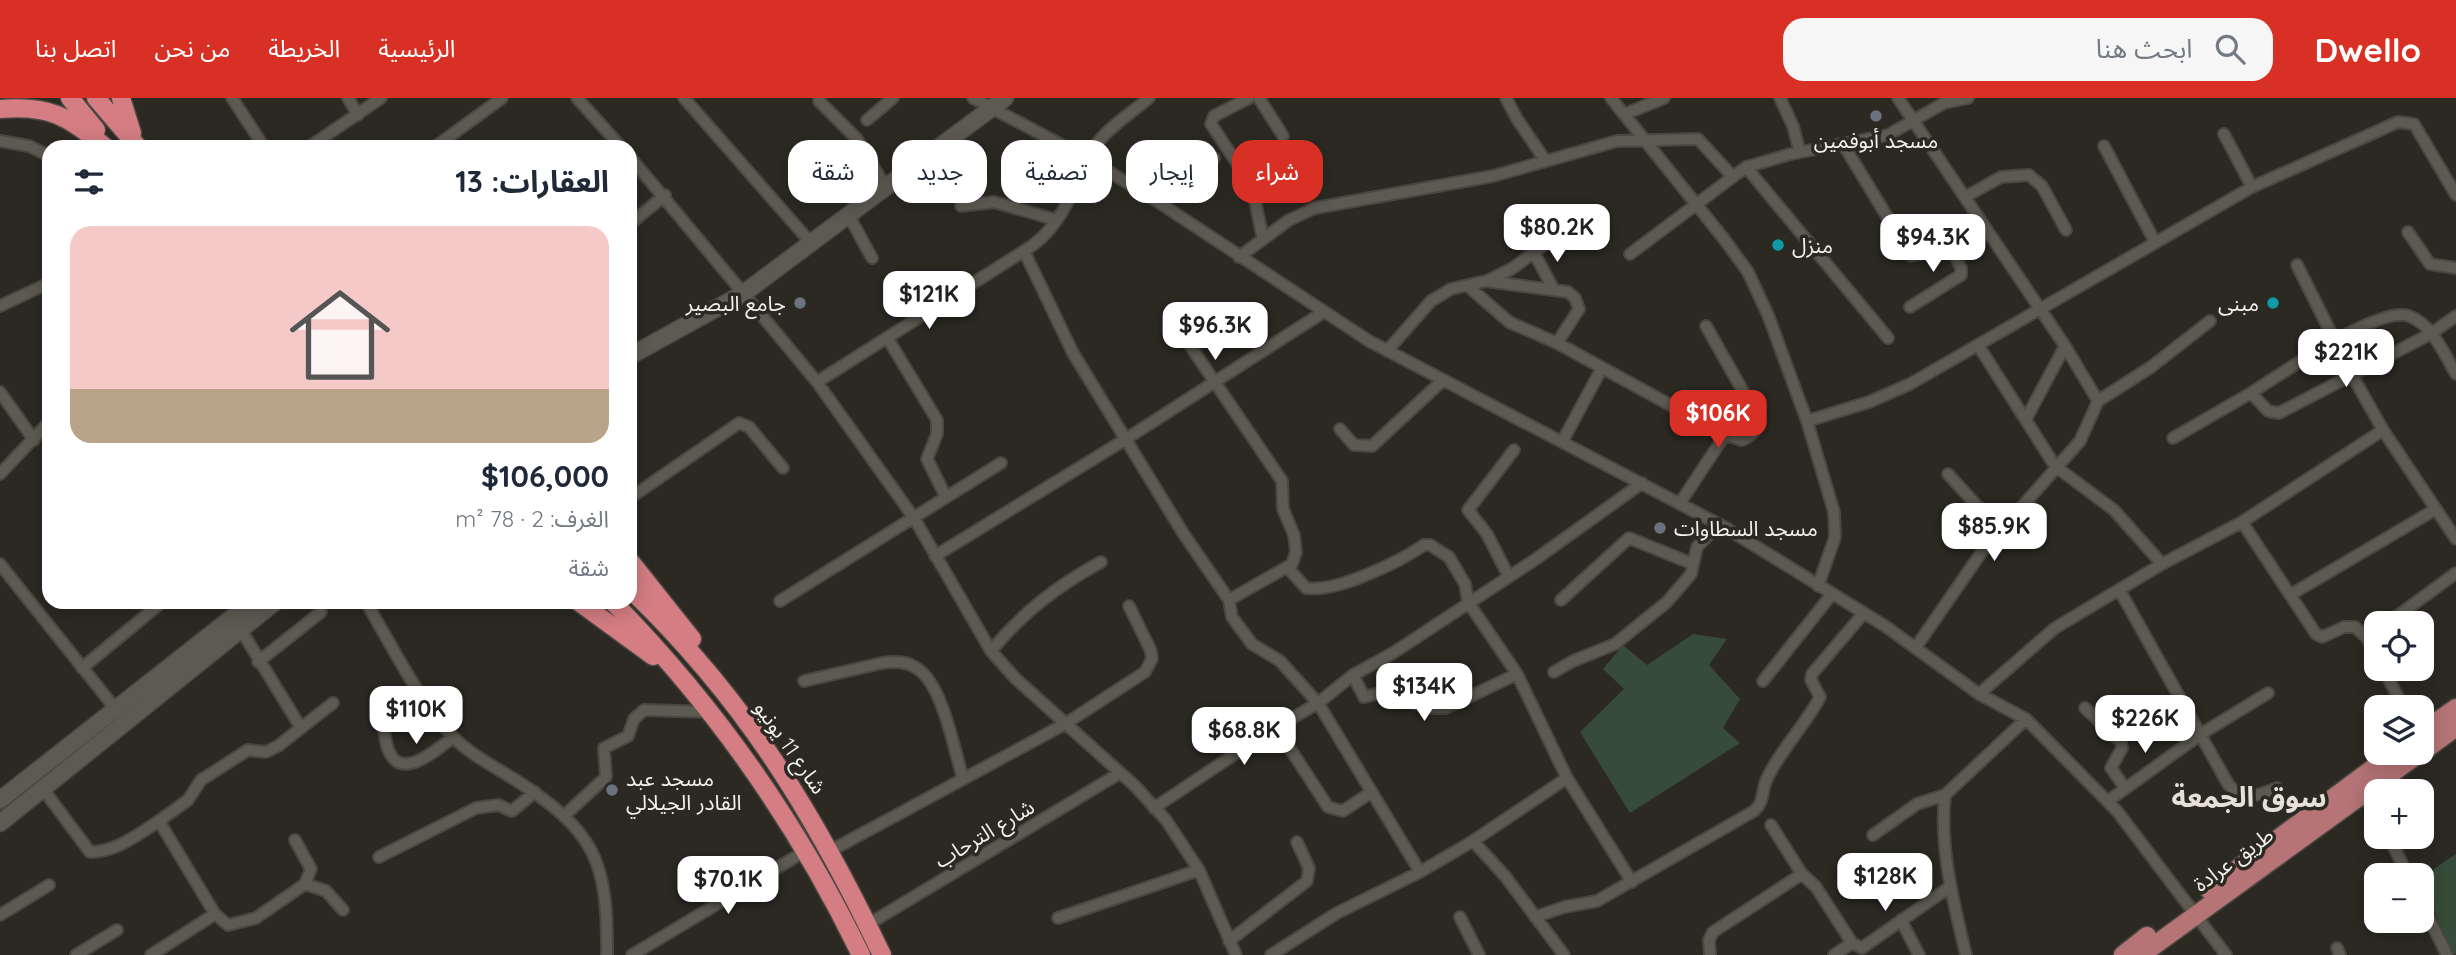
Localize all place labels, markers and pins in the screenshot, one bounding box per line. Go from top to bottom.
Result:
marker: مسجد أبوفمين [1868,108,1884,124]
place label: مسجد أبوفمين [1814,127,1938,153]
pin: $80.2K [1500,204,1614,264]
pin: $94.3K [1876,214,1990,274]
place label: منزل [1792,232,1833,258]
marker: منزل [1770,237,1786,253]
pin: $121K [880,272,978,331]
place label: جامع البصير [685,290,786,319]
place label: مبنى [2218,290,2259,316]
marker: جامع البصير [792,295,808,311]
marker: مبنى [2265,295,2281,311]
pin: $96.3K [1158,302,1272,362]
pin: $221K [2297,330,2395,389]
pin: $106K [1669,390,1767,450]
pin: $85.9K [1937,504,2051,563]
place label: مسجد السطاوات [1674,515,1818,541]
marker: مسجد السطاوات [1652,520,1668,536]
pin: $134K [1375,664,1473,723]
pin: $110K [367,686,465,746]
pin: $226K [2096,696,2194,755]
pin: $68.8K [1187,708,1301,767]
place label: مسجد عبد القادر الجيلالي [626,765,742,819]
marker: مسجد عبد القادر الجيلالي [604,782,620,798]
pin: $128K [1836,854,1934,913]
pin: $70.1K [671,856,785,916]

